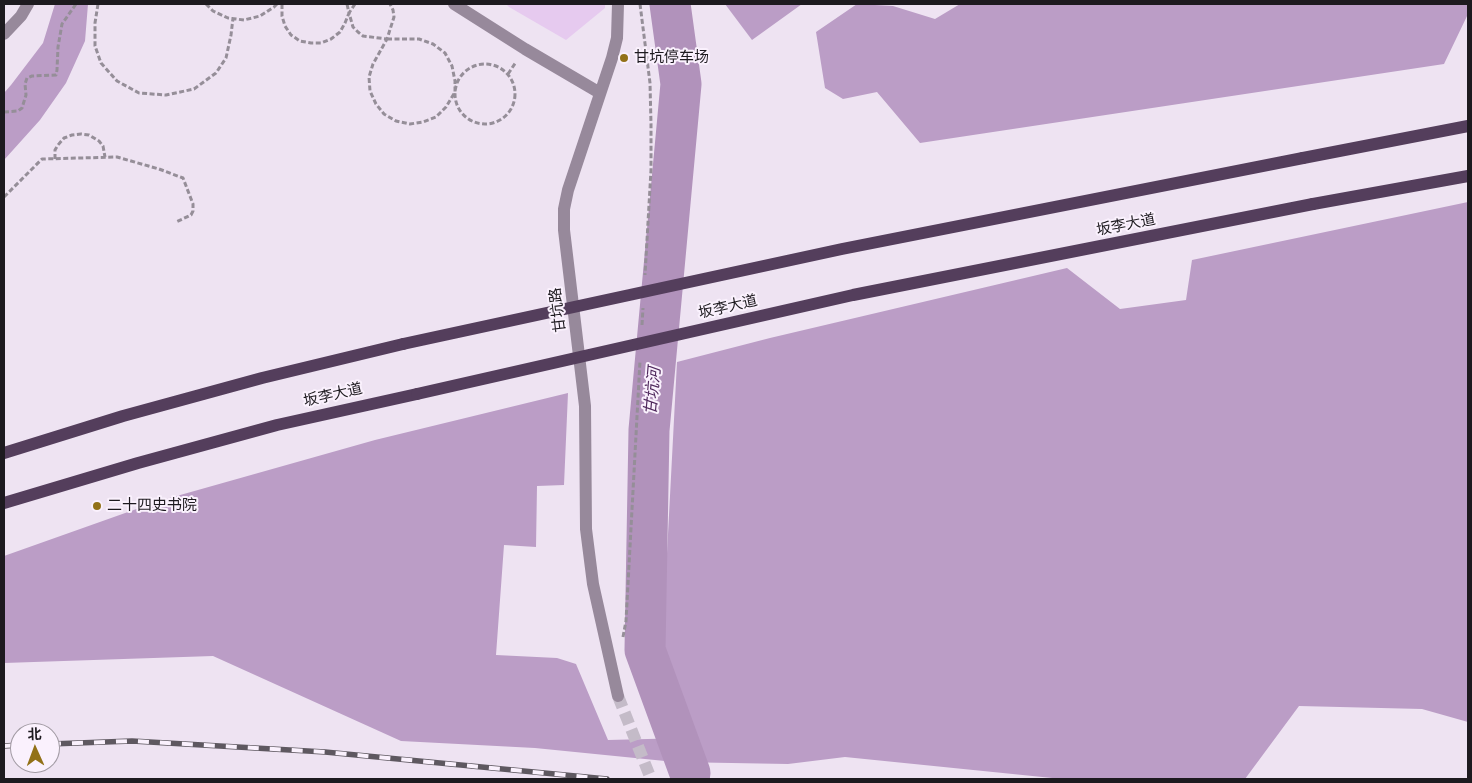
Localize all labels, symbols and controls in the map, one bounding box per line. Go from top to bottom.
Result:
place label: 甘坑停车场 [634,49,709,67]
marker: 甘坑停车场 [618,52,630,64]
street label: 坂李大道 [1095,210,1157,240]
street label: 甘坑路 [546,287,570,333]
street label: 坂李大道 [697,291,759,323]
water label: 甘坑河 [641,366,665,416]
street label: 坂李大道 [302,379,364,411]
place label: 二十四史书院 [107,497,197,515]
marker: 二十四史书院 [91,500,103,512]
north arrow [10,723,60,773]
text: 北 [27,725,42,743]

